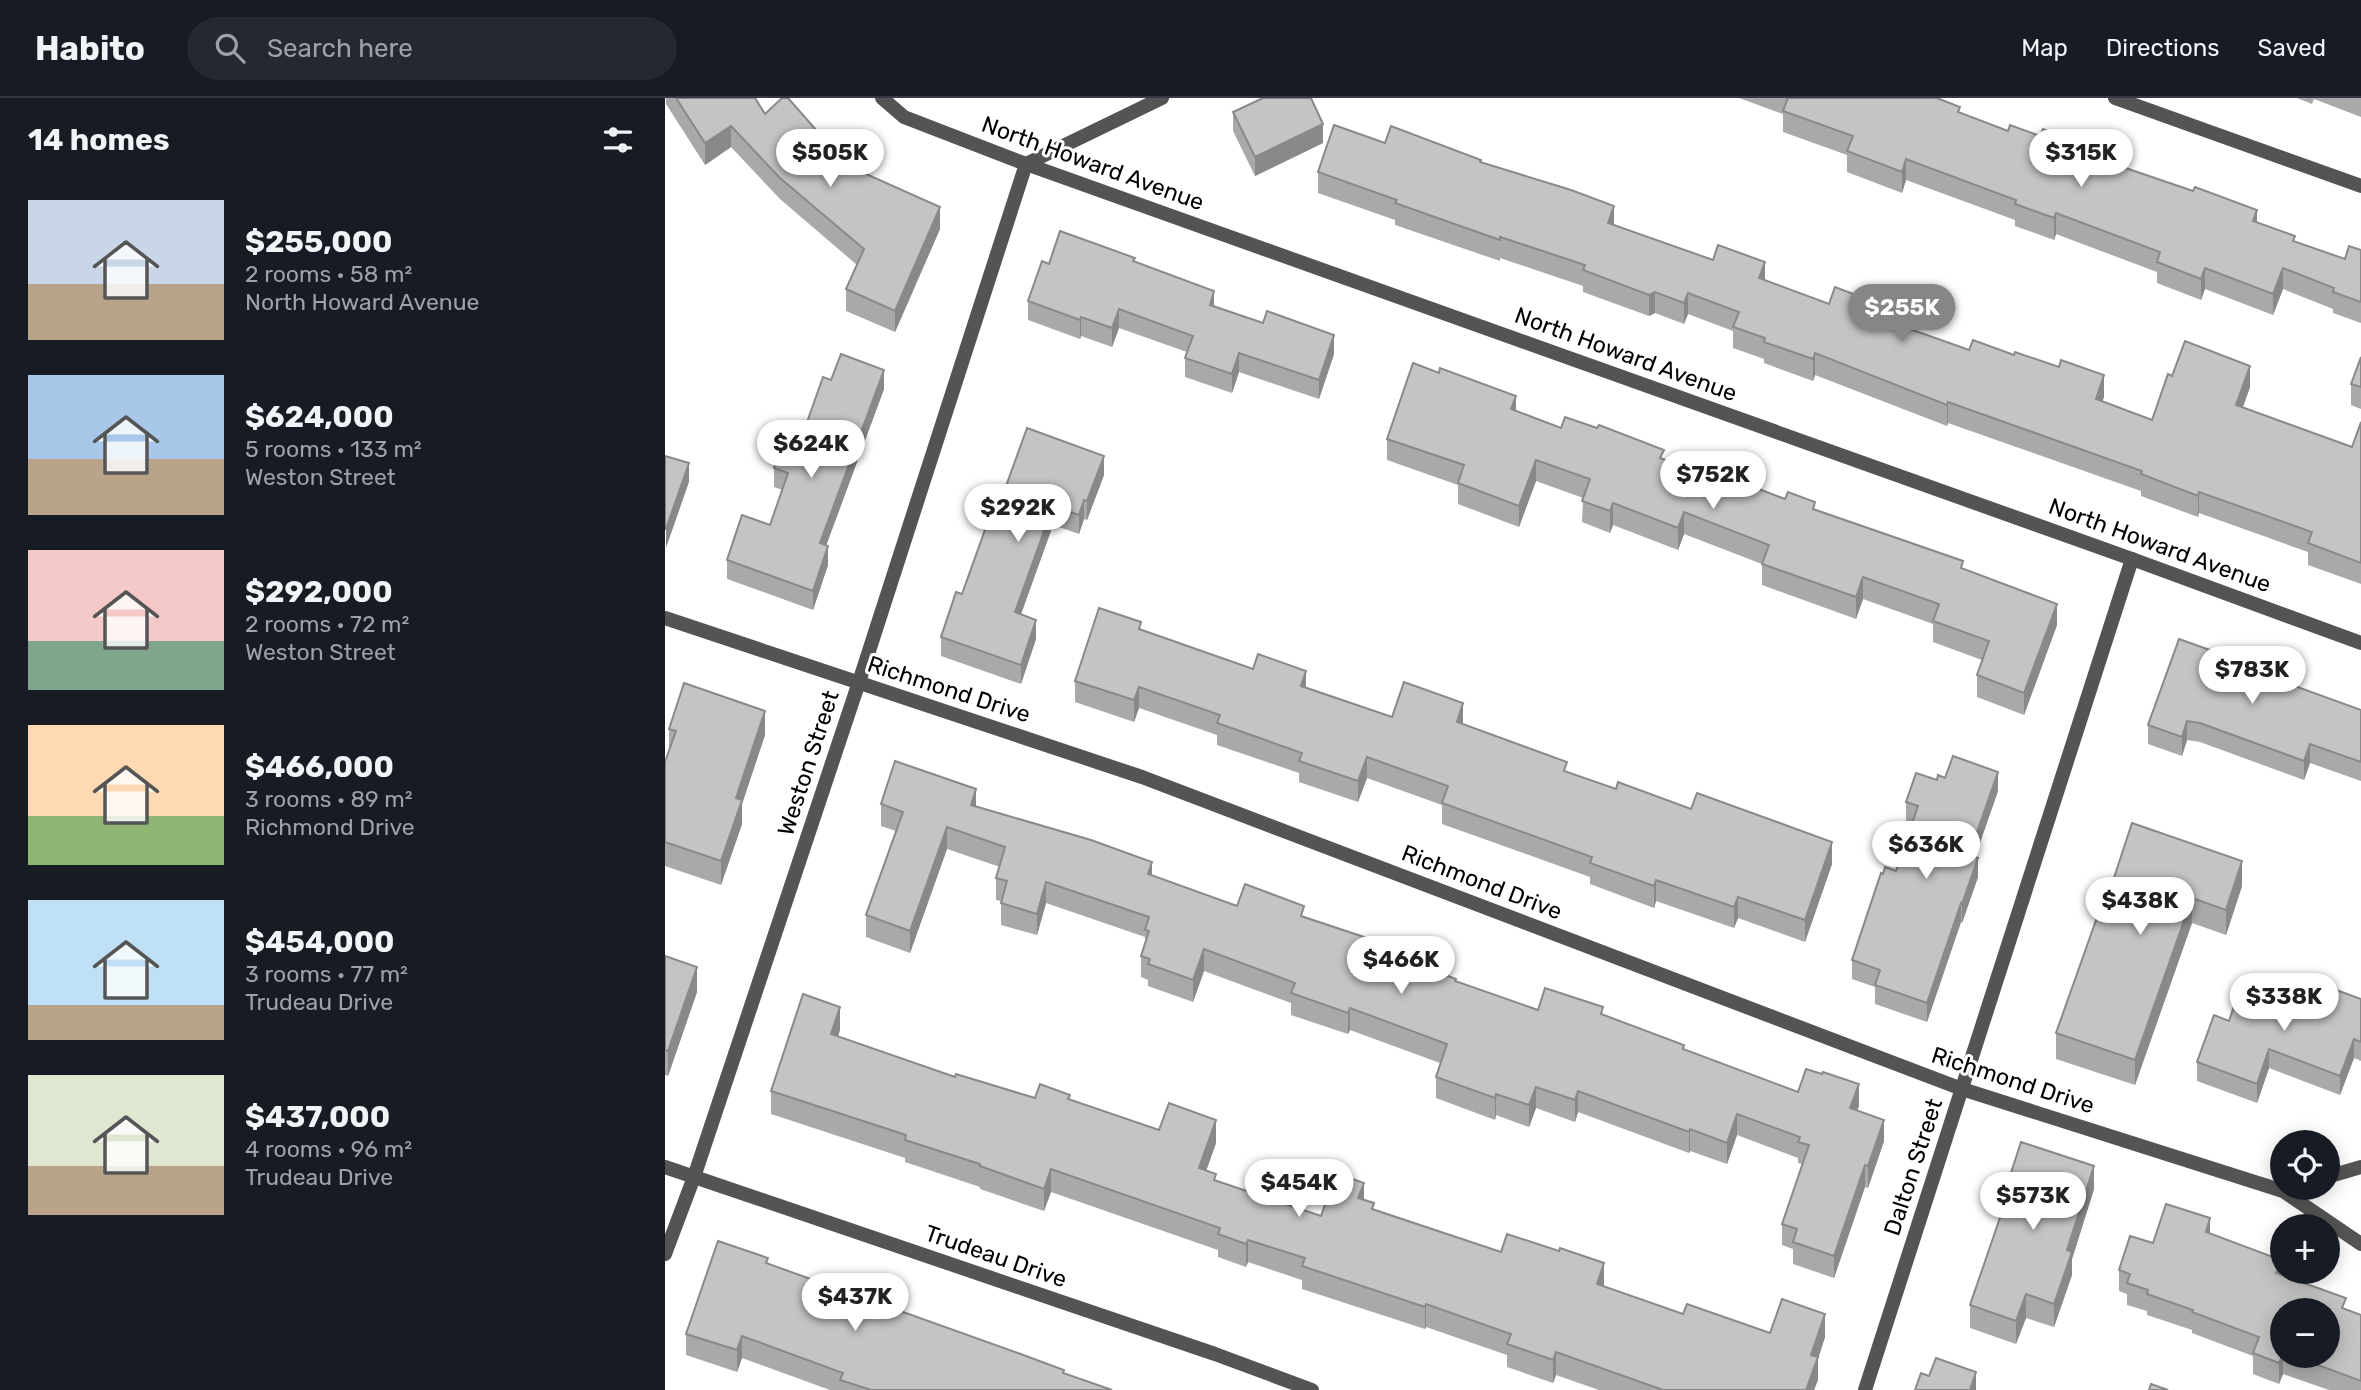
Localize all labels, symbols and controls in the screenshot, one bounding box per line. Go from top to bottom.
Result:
search box [187,17,677,80]
text: Habito [35,29,145,68]
icon: search [211,29,249,67]
text: Search here [267,33,413,64]
text: Map [2021,34,2068,62]
text: Directions [2106,34,2219,62]
text: Saved [2257,34,2326,62]
street label: North Howard Avenue [978,110,1208,216]
icon: filters [599,121,637,159]
text: 14 homes [28,122,170,158]
pin: $505K [781,130,879,189]
pin: $315K [2032,130,2130,189]
text: $505K [792,138,868,166]
text: $315K [2045,138,2117,166]
text: $255,000 [245,224,393,260]
icon: home [84,228,168,312]
text: 2 rooms · 58 m² [245,260,412,288]
pin: $255K [1853,285,1951,344]
text: North Howard Avenue [245,288,479,316]
text: $255K [1864,293,1940,321]
street label: North Howard Avenue [1511,301,1741,407]
text: $624,000 [245,399,394,435]
icon: home [84,403,168,487]
pin: $624K [762,420,860,480]
text: $624K [773,429,849,457]
text: 5 rooms · 133 m² [245,435,422,463]
pin: $752K [1664,452,1762,511]
text: $752K [1676,460,1750,488]
text: Weston Street [245,463,396,491]
pin: $292K [969,484,1067,544]
street label: North Howard Avenue [2045,492,2275,598]
text: $292K [980,493,1056,521]
text: $292,000 [245,574,393,610]
icon: home [84,578,168,662]
text: 2 rooms · 72 m² [245,610,409,638]
text: Weston Street [245,638,396,666]
pin: $783K [2203,646,2301,706]
street label: Richmond Drive [864,649,1034,729]
text: $783K [2215,655,2289,683]
street label: Weston Street [771,687,845,839]
text: $466,000 [245,749,394,785]
icon: home [84,753,168,837]
text: 3 rooms · 89 m² [245,785,413,813]
text: Richmond Drive [245,813,415,841]
pin: $636K [1877,822,1975,881]
text: $636K [1888,830,1964,858]
street label: Richmond Drive [1398,839,1566,925]
pin: $438K [2091,878,2189,937]
text: $438K [2101,886,2179,914]
text: $454,000 [245,924,395,960]
icon: home [84,928,168,1012]
pin: $466K [1352,936,1450,996]
text: $466K [1363,945,1439,973]
text: 3 rooms · 77 m² [245,960,408,988]
pin: $338K [2235,974,2333,1033]
text: $338K [2246,982,2322,1010]
text: Trudeau Drive [245,988,393,1016]
street label: Richmond Drive [1928,1040,2098,1120]
street label: Dalton Street [1878,1095,1948,1239]
text: $437,000 [245,1099,390,1135]
icon: home [84,1103,168,1187]
map controls [2270,1130,2340,1368]
button: locate [2270,1130,2340,1200]
text: 4 rooms · 96 m² [245,1135,412,1163]
pin: $454K [1250,1160,1348,1219]
text: Trudeau Drive [245,1163,393,1191]
text: $454K [1261,1168,1337,1196]
pin: $573K [1984,1172,2082,1232]
text: $573K [1996,1181,2070,1209]
button: + [2270,1214,2340,1284]
street label: Trudeau Drive [921,1219,1071,1293]
pin: $437K [806,1274,904,1333]
text: $437K [818,1282,892,1310]
button: − [2270,1298,2340,1368]

